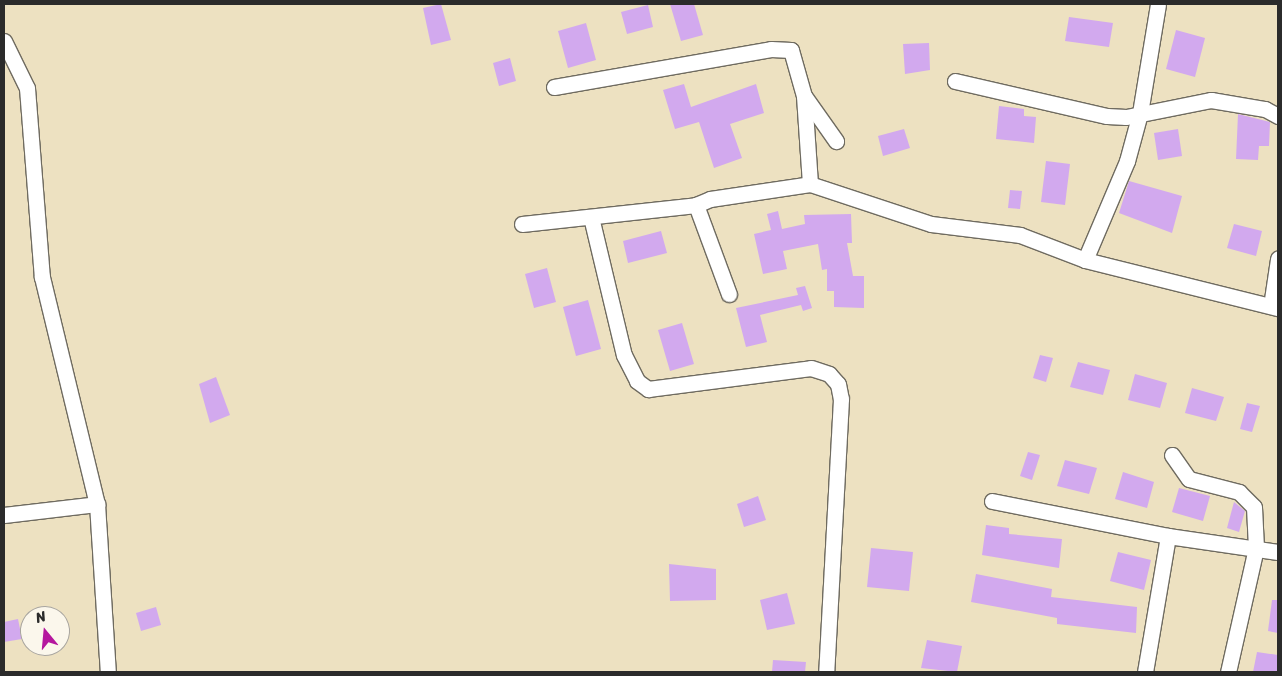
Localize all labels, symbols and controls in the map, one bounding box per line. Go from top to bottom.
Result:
text: N [32,604,49,631]
north arrow [20,606,70,656]

